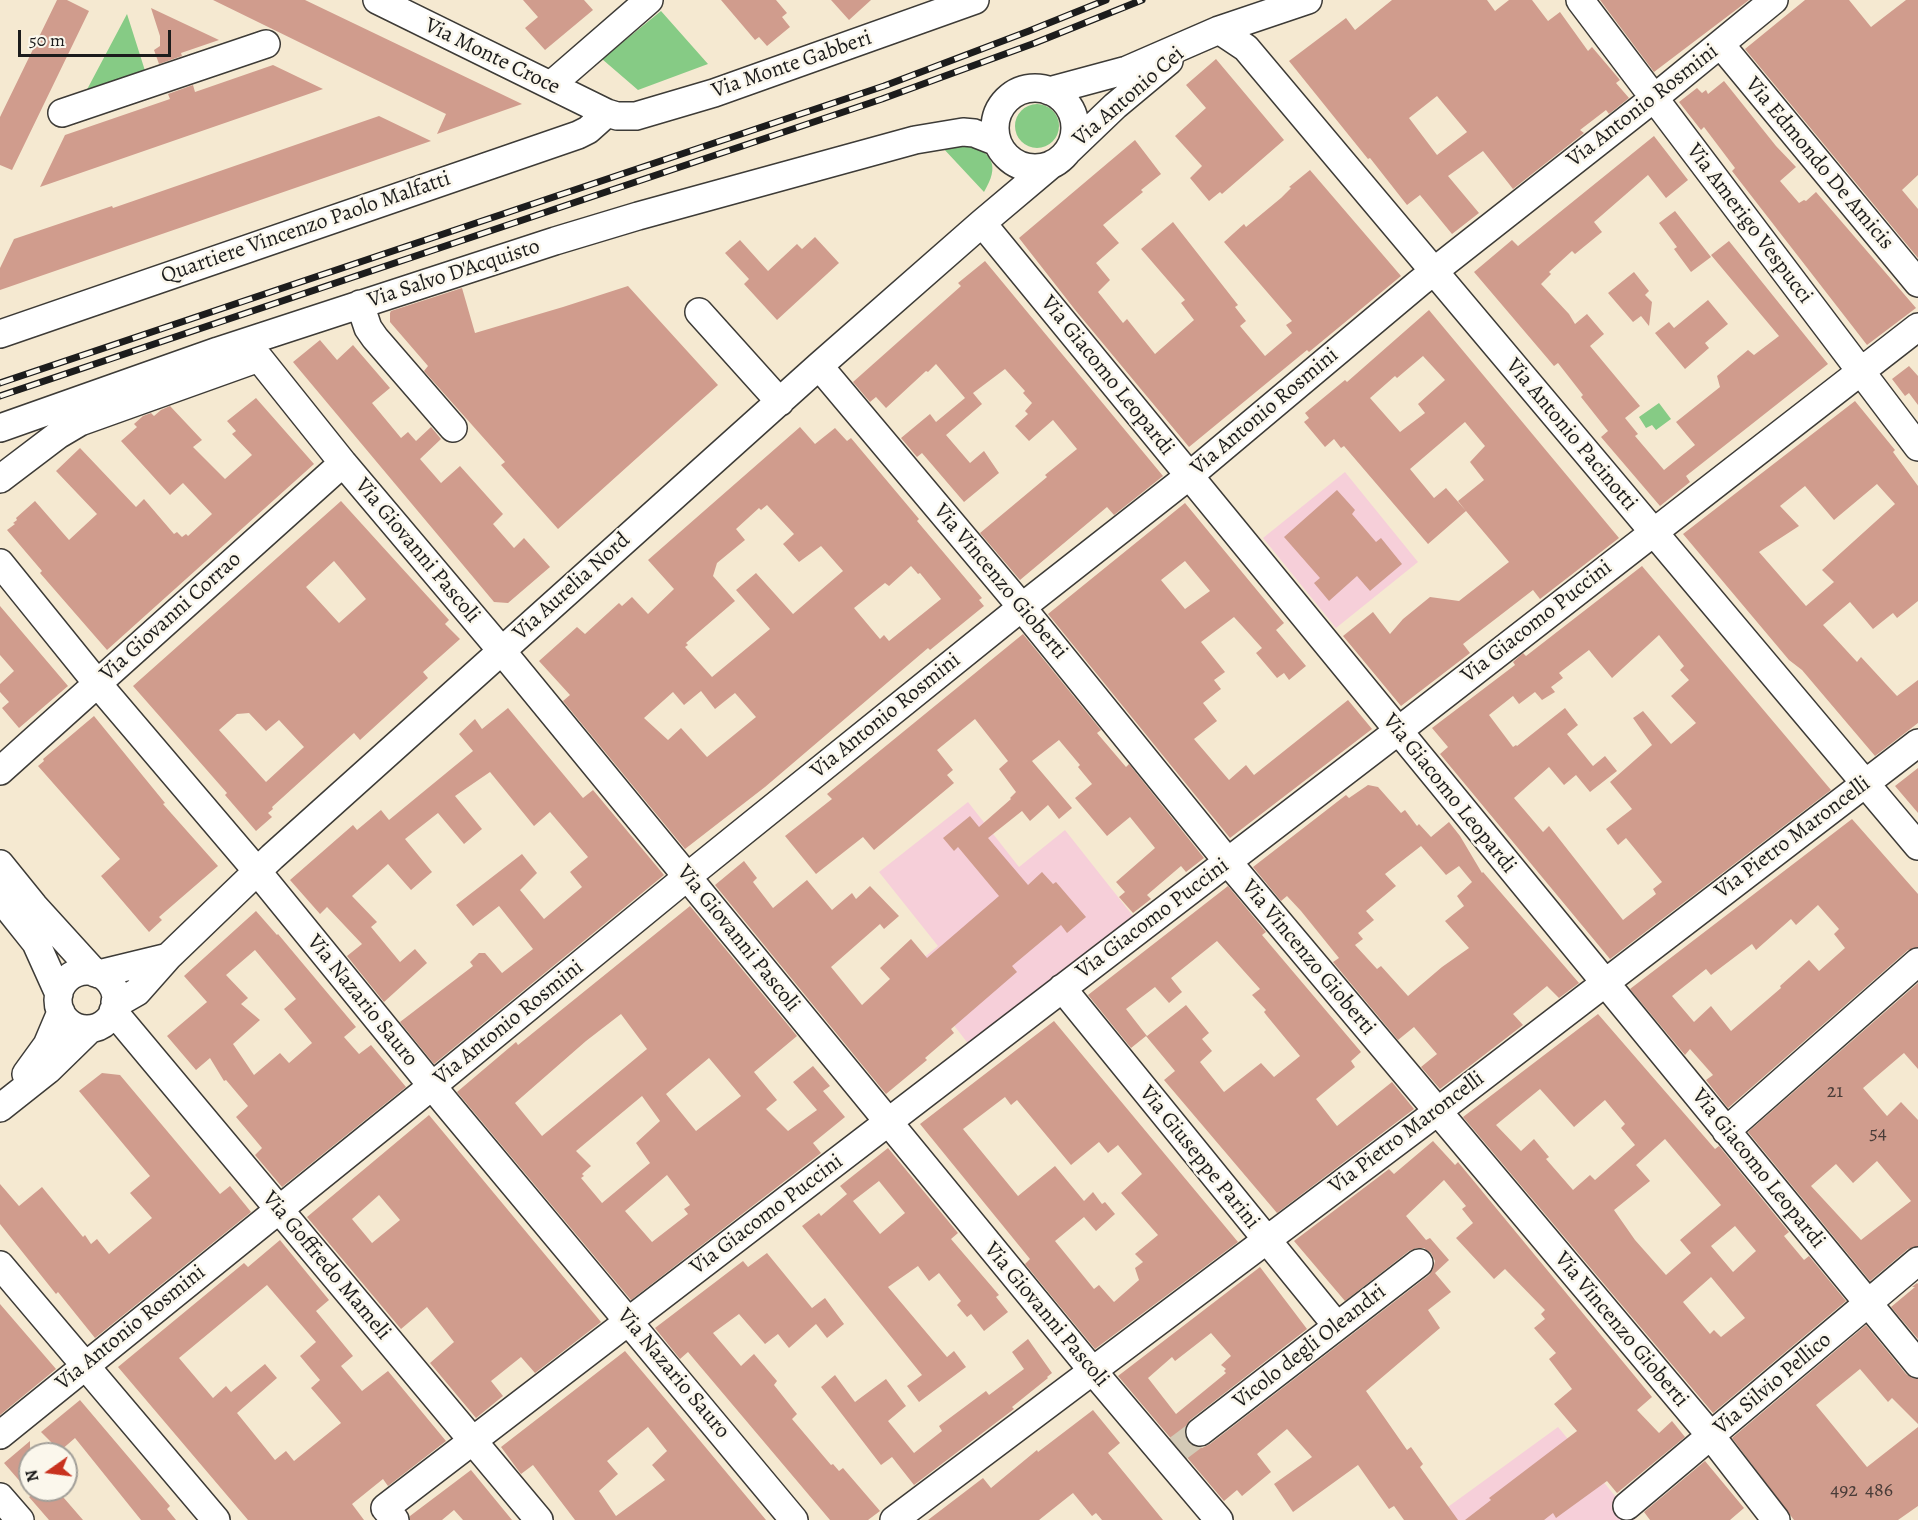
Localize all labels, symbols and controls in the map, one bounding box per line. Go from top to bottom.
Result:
street label: Via Monte Croce [420,13,564,101]
scale bar [21,18,174,56]
street label: Via Monte Gabberi [708,25,876,105]
text: 50 m [29,28,65,52]
street label: Via Antonio Rosmini [1562,39,1724,173]
street label: Via Antonio Cei [1068,41,1190,153]
street label: Via Edmondo De Amicis [1739,72,1899,256]
street label: Via Amerigo Vespucci [1680,139,1818,309]
street label: Quartiere Vincenzo Paolo Malfatti [158,166,454,290]
street label: Via Salvo D'Acquisto [365,234,543,314]
street label: Via Giacomo Leopardi [1035,291,1179,461]
street label: Via Antonio Rosmini [1186,342,1344,482]
street label: Via Antonio Pacinotti [1500,353,1642,517]
street label: Via Giovanni Pascoli [349,473,485,629]
street label: Via Vincenzo Gioberti [927,499,1073,665]
street label: Via Aurelia Nord [508,528,636,646]
street label: Via Giovanni Corrao [95,547,247,687]
street label: Via Giacomo Puccini [1456,555,1618,689]
street label: Via Antonio Rosmini [806,648,966,784]
street label: Via Giacomo Leopardi [1377,709,1521,879]
street label: Via Pietro Maroncelli [1710,771,1876,905]
street label: Via Giacomo Puccini [1071,853,1235,985]
street label: Via Giovanni Pascoli [671,860,805,1018]
street label: Via Vincenzo Gioberti [1235,875,1381,1041]
street label: Via Nazario Sauro [301,930,423,1072]
street label: Via Antonio Rosmini [429,955,589,1091]
street label: Via Pietro Maroncelli [1324,1066,1490,1200]
house number: 21 [1827,1080,1843,1104]
street label: Via Giuseppe Parini [1133,1081,1265,1235]
street label: Via Giacomo Leopardi [1686,1084,1830,1254]
house number: 54 [1869,1122,1887,1146]
street label: Via Giacomo Puccini [685,1149,849,1281]
street label: Via Goffredo Mameli [256,1186,396,1346]
street label: Via Giovanni Pascoli [978,1237,1114,1393]
street label: Via Vincenzo Gioberti [1548,1247,1694,1413]
street label: Via Antonio Rosmini [51,1260,211,1396]
street label: Vicolo degli Oleandri [1228,1279,1392,1415]
street label: Via Nazario Sauro [611,1304,735,1444]
street label: Via Silvio Pellico [1709,1327,1837,1441]
north arrow [18,1442,78,1502]
text: N [20,1468,45,1484]
house number: 492 [1830,1479,1858,1503]
house number: 486 [1865,1479,1893,1503]

